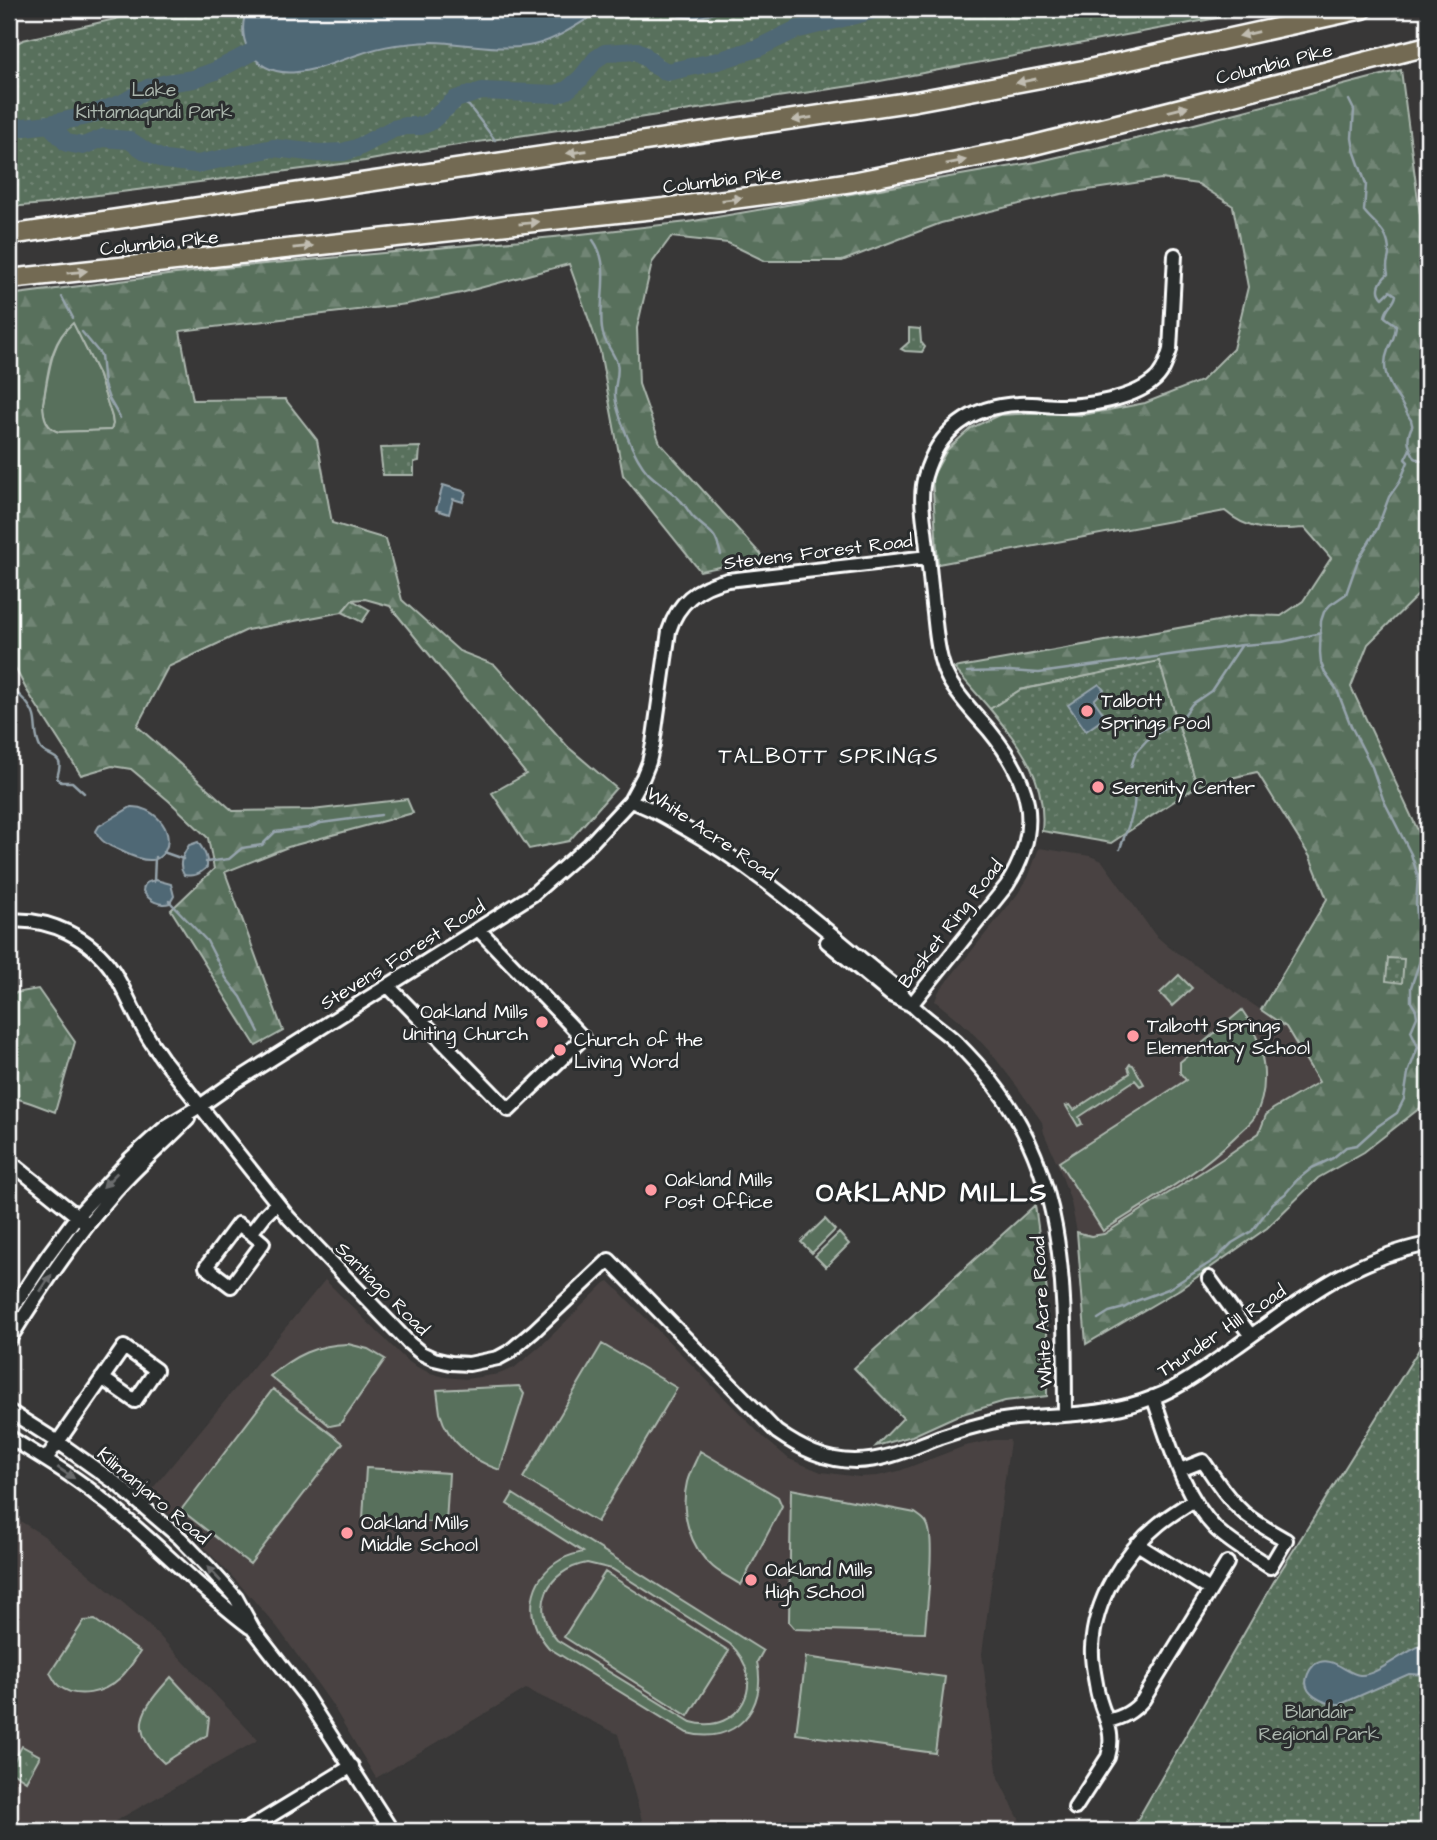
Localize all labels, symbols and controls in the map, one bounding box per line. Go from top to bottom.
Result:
one-way arrow [1238,29,1260,40]
street label: Columbia Pike [1213,37,1336,92]
one-way arrow [1015,76,1037,87]
park label: Lake Kittamaqundi Park [76,77,233,126]
one-way arrow [1167,103,1189,114]
one-way arrow [791,114,813,125]
one-way arrow [566,147,588,158]
one-way arrow [945,156,967,167]
street label: Columbia Pike [661,160,783,201]
one-way arrow [721,194,743,205]
one-way arrow [518,217,540,228]
street label: Columbia Pike [98,224,220,263]
one-way arrow [292,242,314,253]
one-way arrow [66,266,88,277]
street label: Stevens Forest Road [722,527,914,577]
place label: Talbott Springs Pool [1101,688,1210,738]
marker: Talbott Springs Pool [1079,703,1095,719]
district label: TALBOTT SPRINGS [719,742,939,771]
place label: Serenity Center [1112,775,1256,803]
marker: Serenity Center [1090,779,1106,795]
street label: White Acre Road [641,781,782,888]
street label: Basket Ring Road [892,854,1011,995]
street label: Stevens Forest Road [315,893,491,1017]
place label: Oakland Mills Uniting Church [403,999,529,1049]
place label: Talbott Springs Elementary School [1147,1013,1310,1063]
marker: Oakland Mills Uniting Church [534,1014,550,1030]
place label: Church of the Living Word [574,1027,703,1077]
marker: Talbott Springs Elementary School [1125,1028,1141,1044]
marker: Church of the Living Word [552,1042,568,1058]
place label: Oakland Mills Post Office [665,1167,773,1216]
one-way arrow [102,1171,118,1188]
district label: OAKLAND MILLS [816,1175,1048,1211]
marker: Oakland Mills Post Office [643,1182,659,1198]
street label: White Acre Road [1025,1235,1060,1388]
street label: Santiago Road [328,1236,435,1343]
one-way arrow [39,1274,53,1292]
street label: Thunder Hill Road [1152,1278,1292,1384]
street label: Kilimanjaro Road [91,1441,215,1552]
one-way arrow [57,1466,75,1480]
place label: Oakland Mills Middle School [361,1510,478,1559]
marker: Oakland Mills Middle School [339,1525,355,1541]
place label: Oakland Mills High School [765,1557,873,1607]
one-way arrow [207,1566,223,1583]
marker: Oakland Mills High School [743,1572,759,1588]
park label: Blandair Regional Park [1259,1699,1380,1749]

